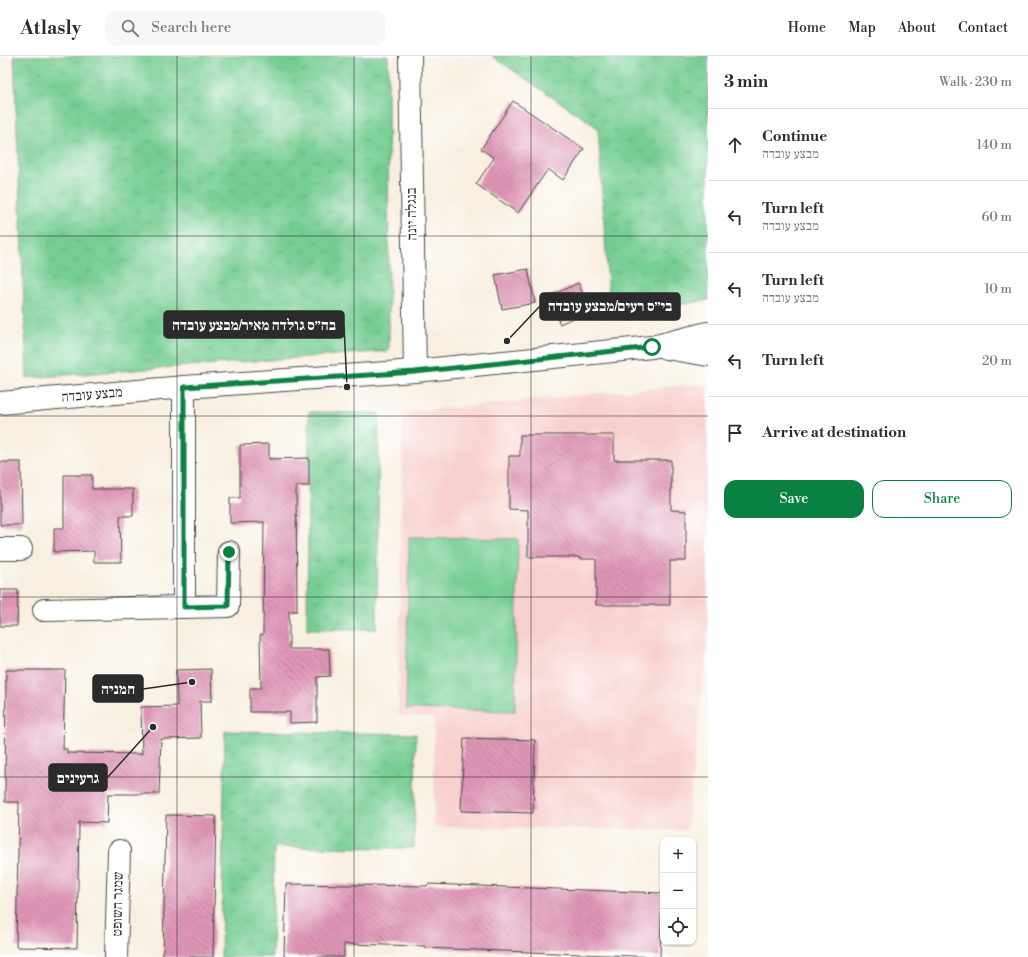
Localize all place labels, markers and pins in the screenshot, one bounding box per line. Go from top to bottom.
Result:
callout: בי״ס רעים/מבצע עובדה [540,293,680,320]
callout: בה״ס גולדה מאיר/מבצע עובדה [164,311,344,338]
callout: חמניה [93,675,143,702]
callout: גרעינים [49,764,107,791]

